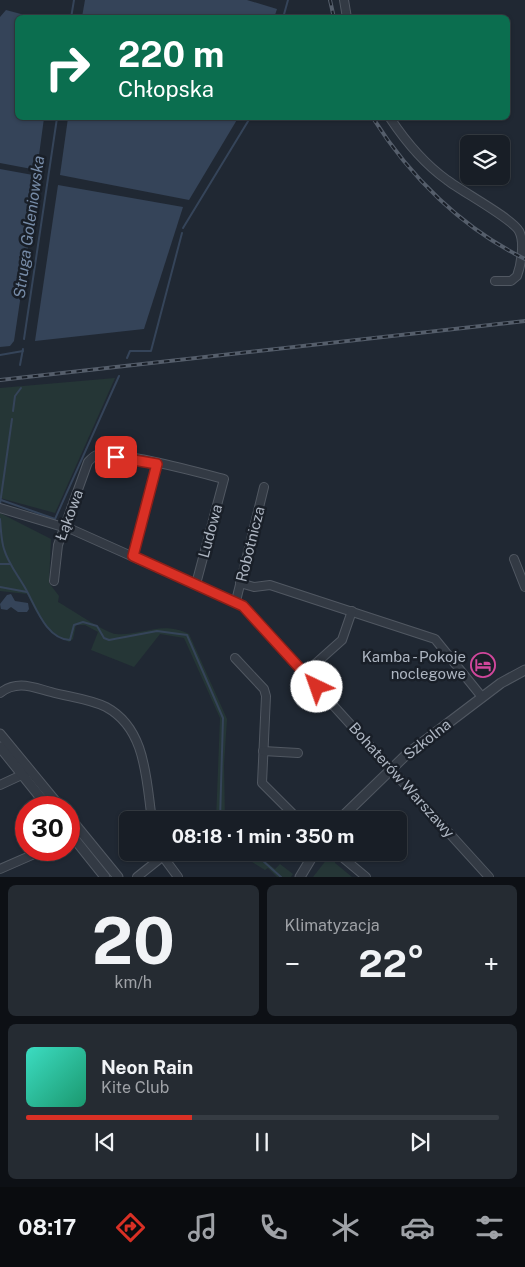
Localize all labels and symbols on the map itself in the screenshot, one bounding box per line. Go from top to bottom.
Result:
water label: Struga Goleniowska [10,154,48,300]
pin [95,436,137,478]
street label: Łąkowa [52,487,86,543]
street label: Ludowa [195,502,225,560]
street label: Robotnicza [232,504,268,584]
place label: Kamba - Pokoje noclegowe [362,648,466,682]
hotel icon: Kamba - Pokoje noclegowe [470,652,496,678]
position arrow [290,660,342,712]
street label: Szkolna [400,715,454,763]
street label: Bohaterów Warszawy [346,719,458,841]
speed limit sign: 30 [15,796,80,861]

